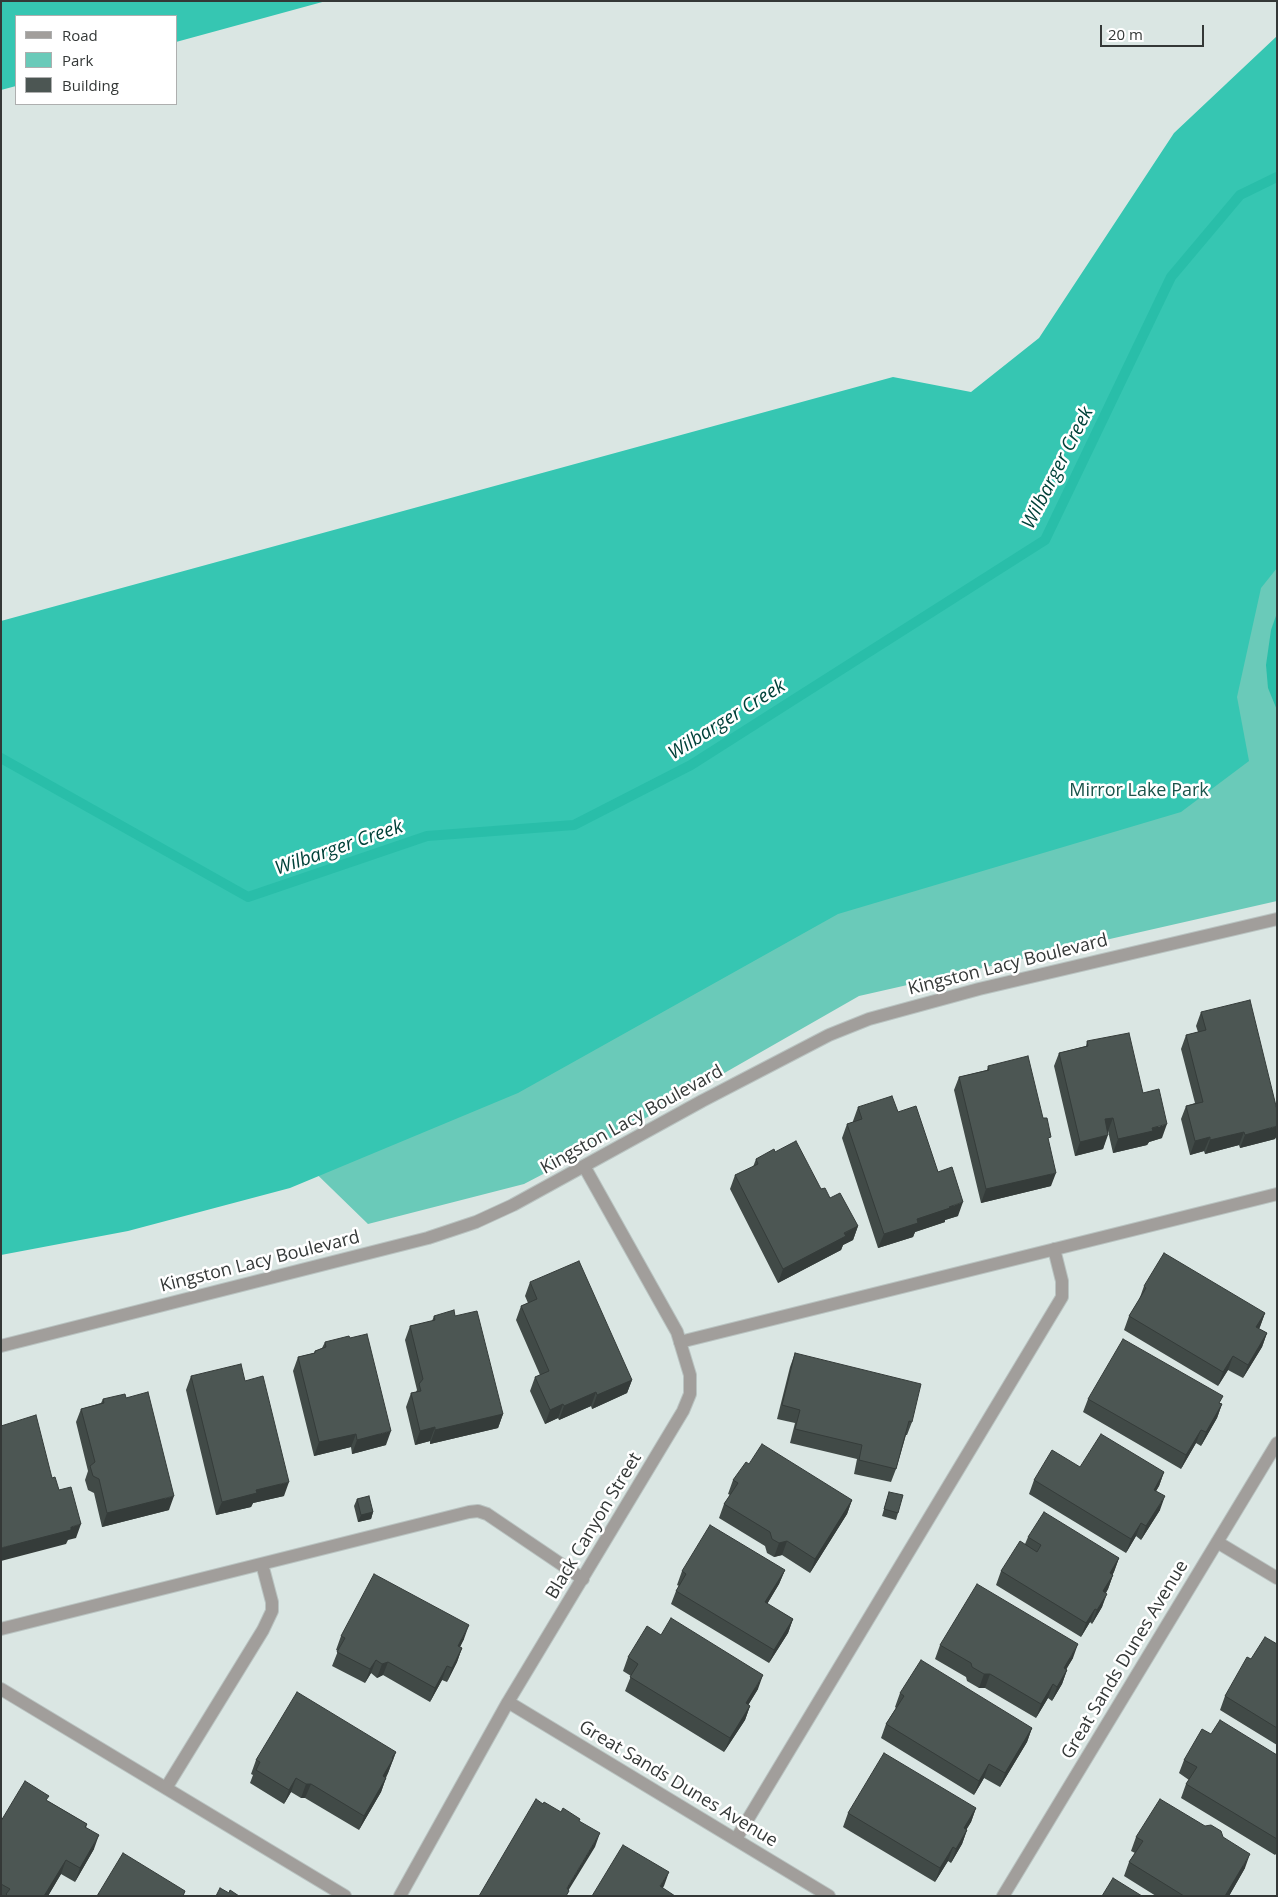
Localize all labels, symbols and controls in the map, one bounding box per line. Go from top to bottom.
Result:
legend [15,15,178,105]
scale bar [1103,15,1207,47]
text: 20 m [1108,24,1143,44]
text: Road [62,25,98,45]
text: Park [62,50,93,70]
text: Building [62,75,119,95]
water label: Wilbarger Creek [1018,403,1098,533]
water label: Wilbarger Creek [664,675,790,765]
park label: Mirror Lake Park [1069,780,1209,802]
water label: Wilbarger Creek [272,815,406,881]
street label: Kingston Lacy Boulevard [906,930,1110,1000]
street label: Kingston Lacy Boulevard [537,1061,727,1179]
street label: Kingston Lacy Boulevard [158,1227,362,1297]
street label: Black Canyon Street [542,1449,646,1603]
street label: Great Sands Dunes Avenue [1057,1557,1193,1763]
street label: Great Sands Dunes Avenue [575,1716,781,1852]

